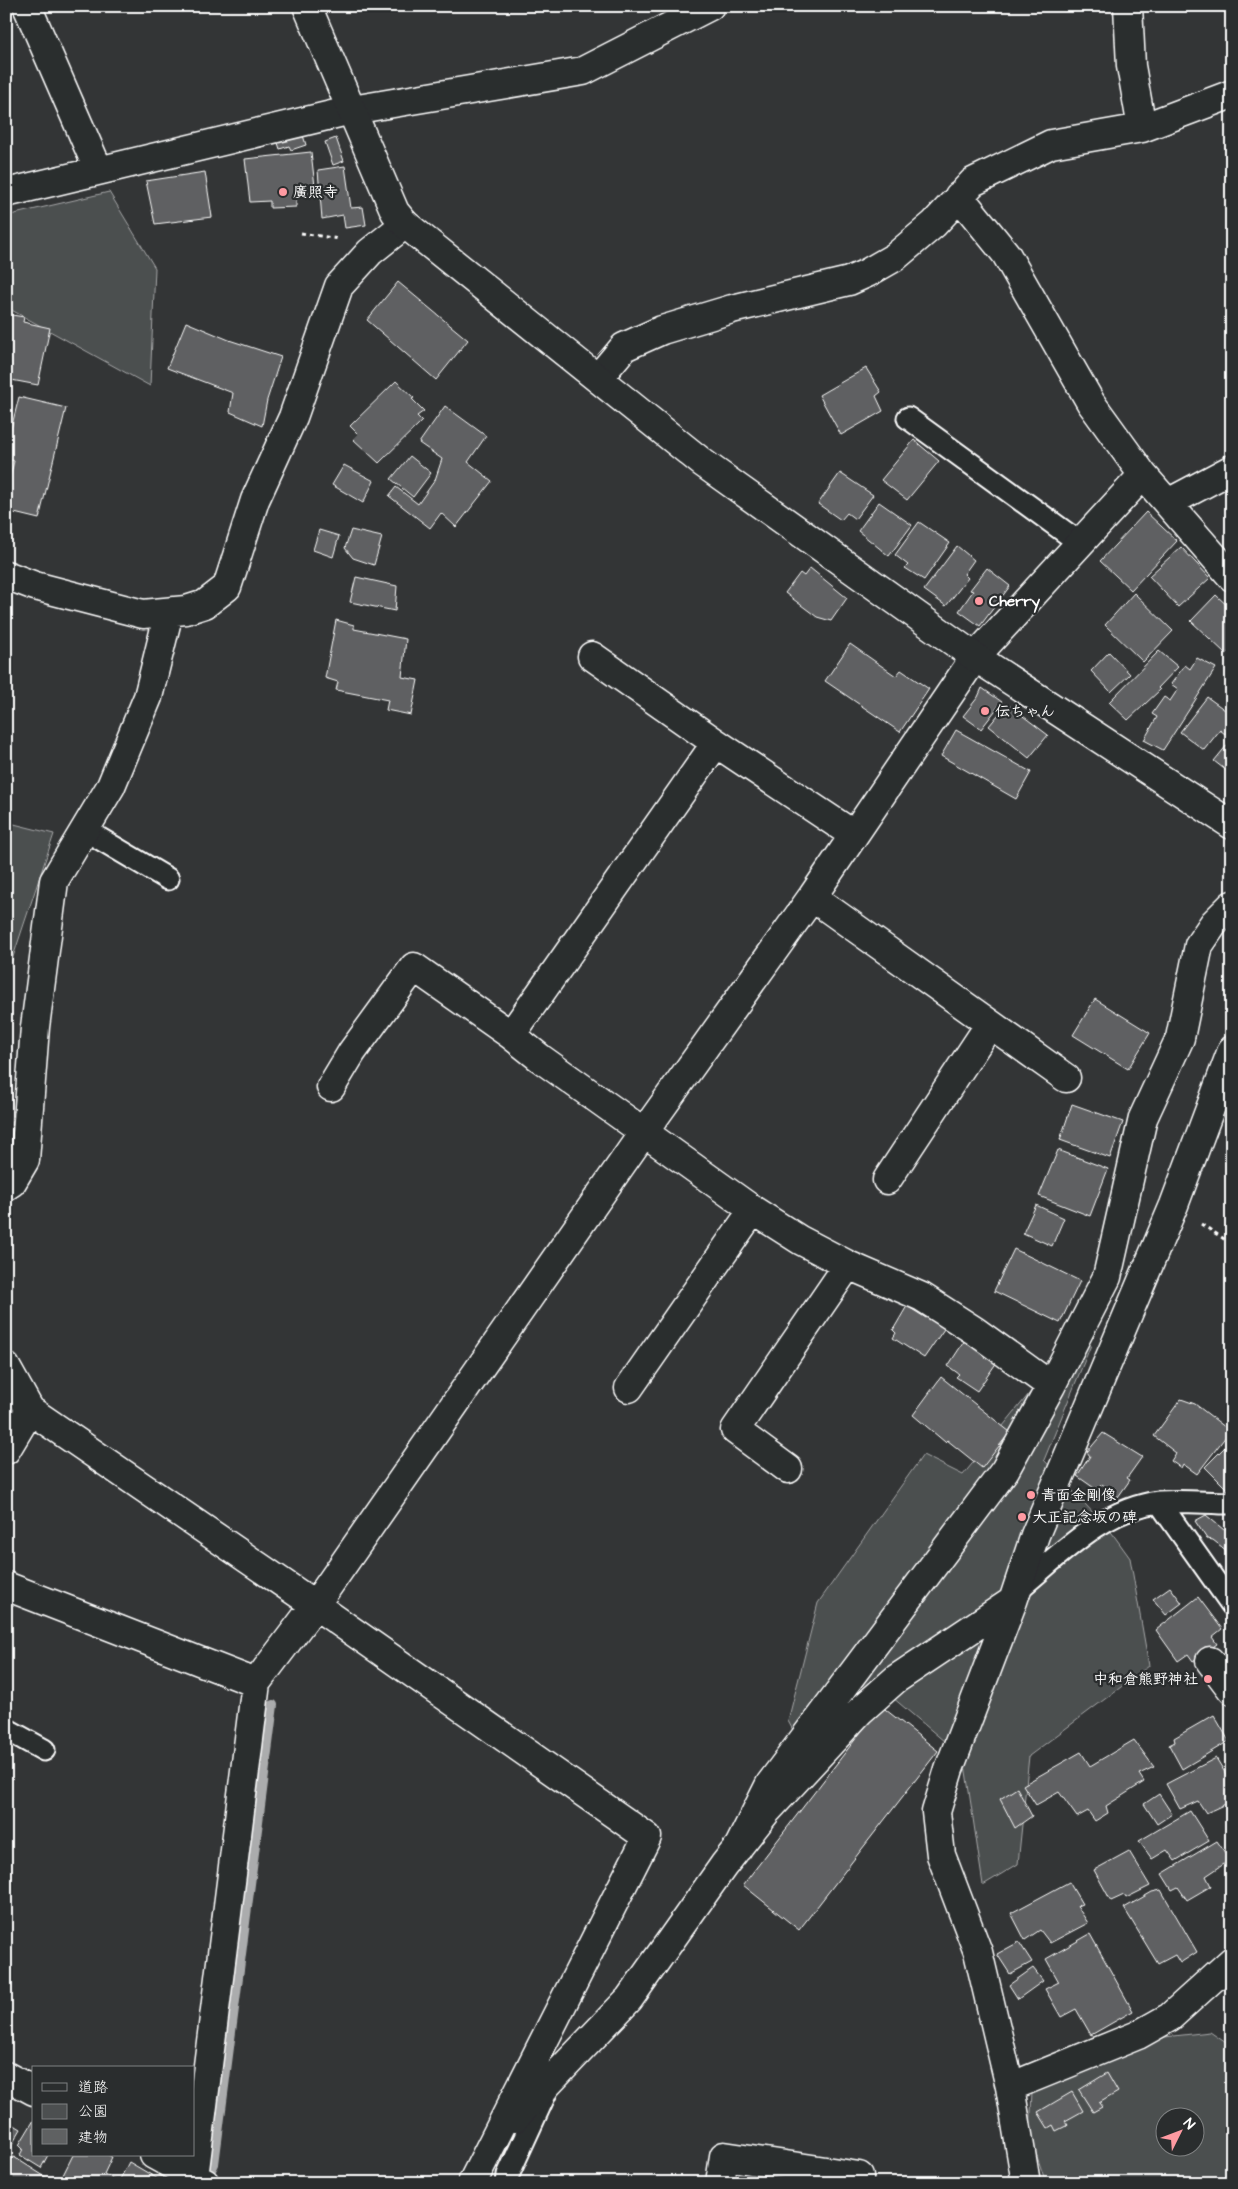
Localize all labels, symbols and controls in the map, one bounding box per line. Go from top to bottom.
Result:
place label: 廣照寺 [293,182,338,203]
marker: 廣照寺 [277,186,289,198]
place label: Cherry [989,591,1041,613]
marker: Cherry [973,595,985,607]
place label: 伝ちゃん [995,701,1055,722]
marker: 伝ちゃん [979,705,991,717]
place label: 青面金剛像 [1041,1485,1116,1506]
marker: 青面金剛像 [1025,1489,1037,1501]
place label: 大正記念坂の碑 [1032,1507,1137,1528]
marker: 大正記念坂の碑 [1016,1511,1028,1523]
place label: 中和倉熊野神社 [1093,1669,1198,1690]
marker: 中和倉熊野神社 [1202,1673,1214,1685]
legend [32,2066,195,2156]
text: 道路 [78,2077,108,2098]
text: 公園 [78,2101,108,2122]
north arrow [1156,2106,1206,2156]
text: N [1179,2114,1199,2134]
text: 建物 [78,2127,108,2148]

